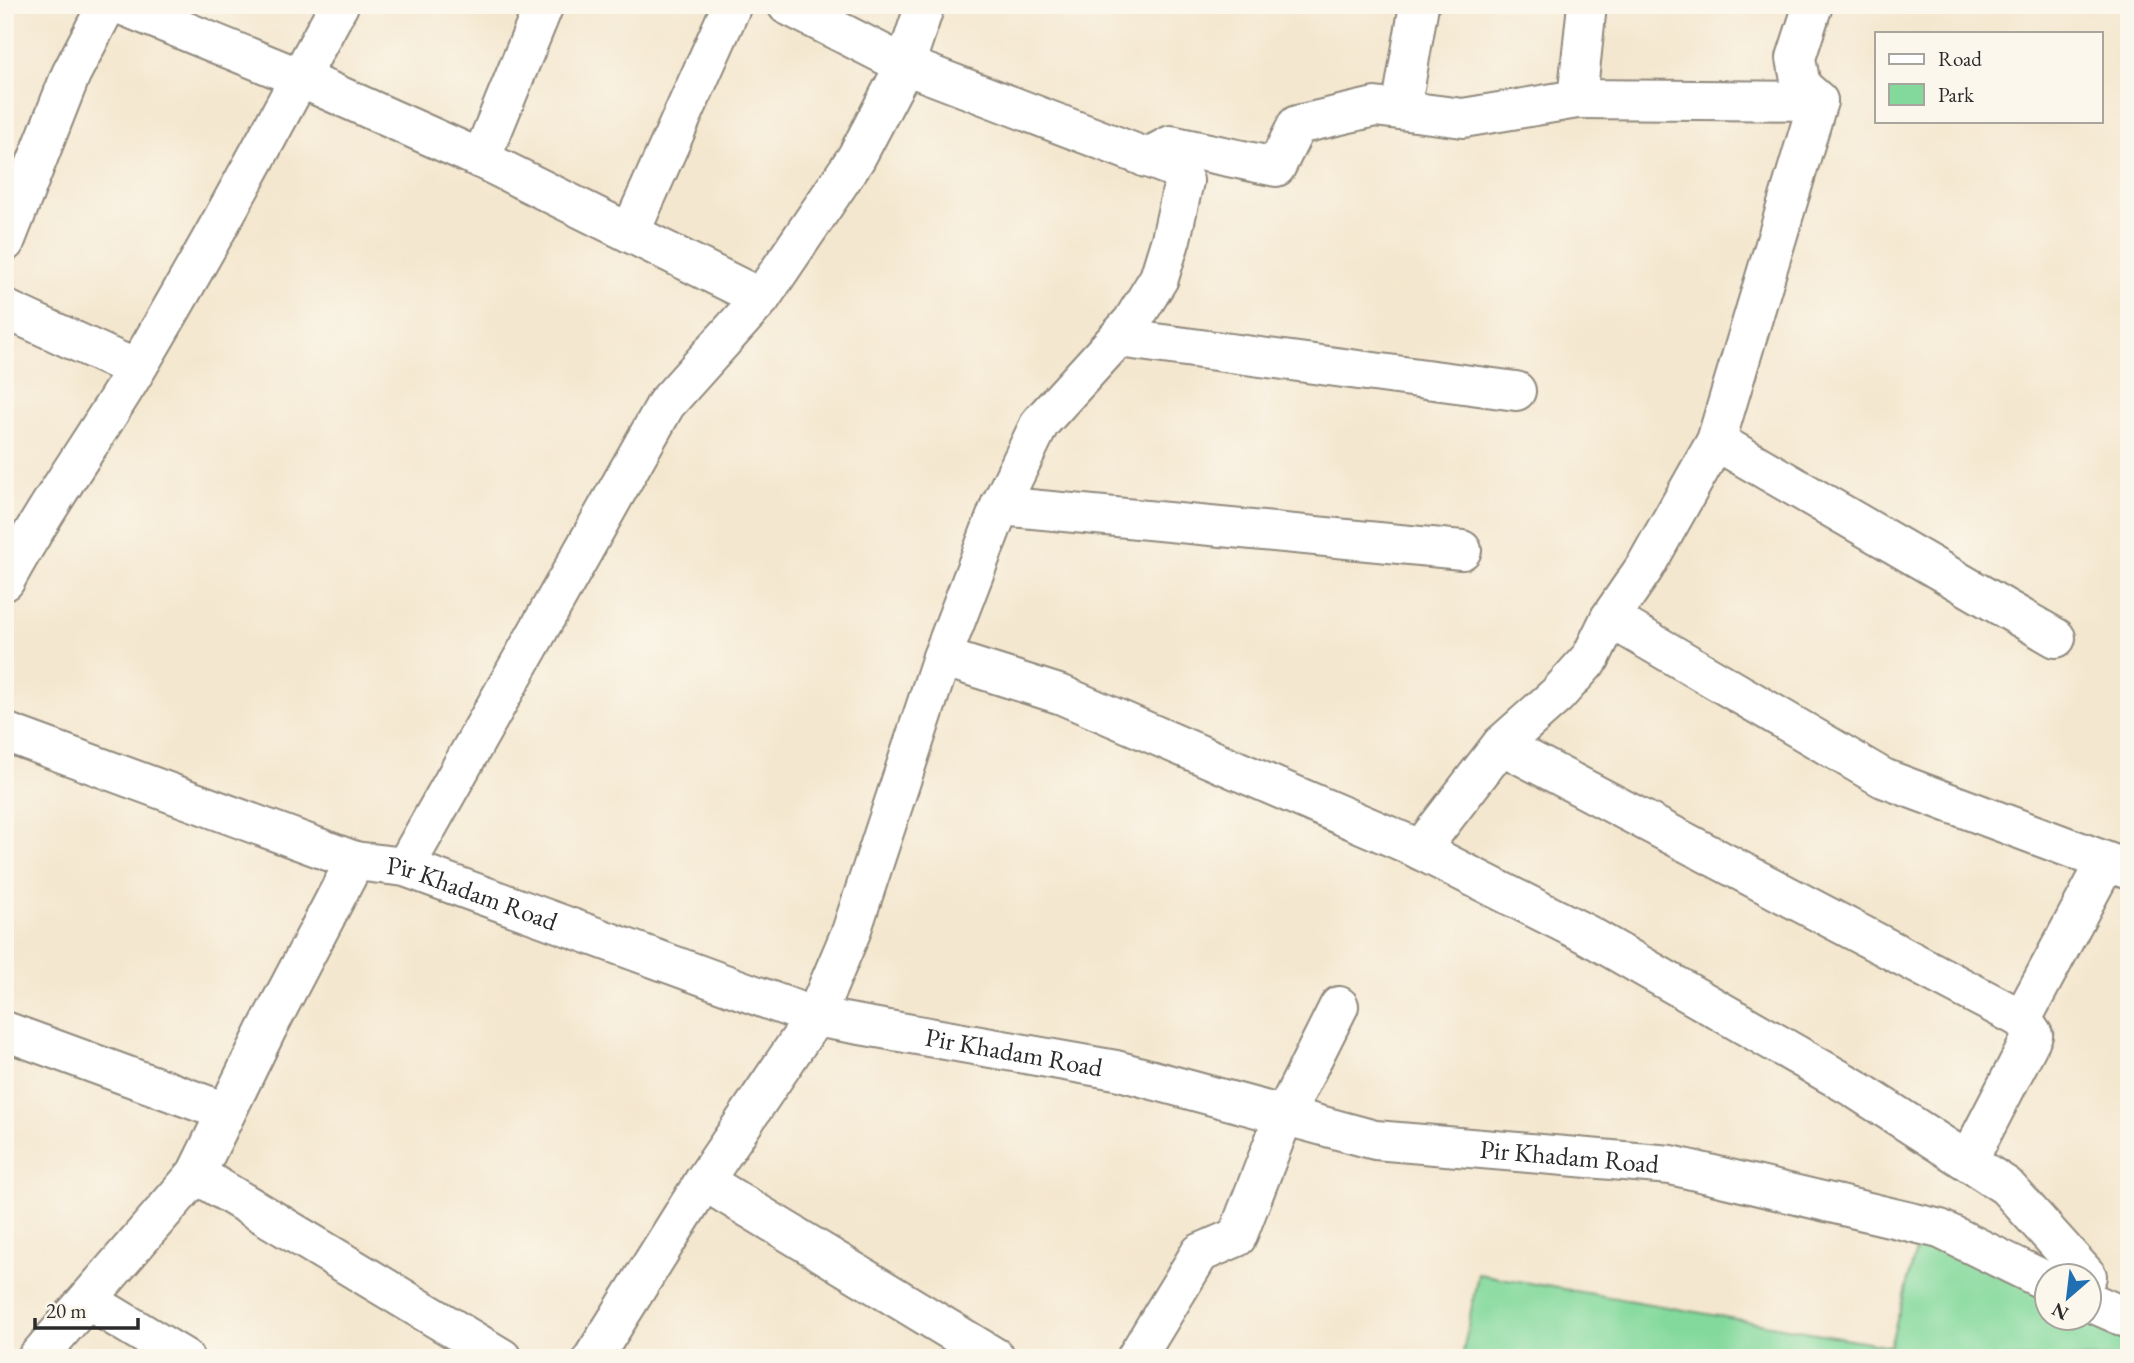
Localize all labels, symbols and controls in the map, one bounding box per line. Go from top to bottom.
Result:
legend [1875,32,2102,122]
text: Road [1938,45,1982,72]
text: Park [1938,81,1975,108]
street label: Pir Khadam Road [385,848,563,939]
street label: Pir Khadam Road [923,1020,1106,1084]
street label: Pir Khadam Road [1479,1132,1661,1181]
north arrow [2032,1262,2102,1332]
scale bar [35,1286,138,1330]
text: 20 m [46,1297,87,1324]
text: N [2047,1297,2073,1326]

